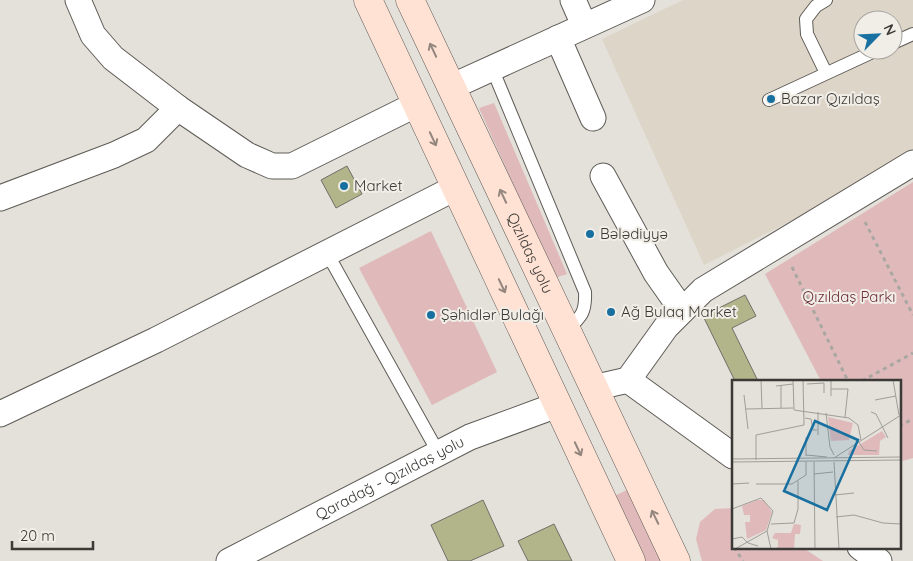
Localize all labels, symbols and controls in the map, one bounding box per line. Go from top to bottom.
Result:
north arrow [853,10,903,60]
text: N [880,21,900,38]
one-way arrow [428,42,438,57]
place label: Bazar Qızıldaş [781,89,880,108]
marker: Bazar Qızıldaş [765,93,777,105]
one-way arrow [429,131,439,146]
place label: Market [354,176,403,195]
marker: Market [338,180,350,192]
one-way arrow [497,189,507,204]
street label: Qızıldaş yolu [503,209,558,296]
place label: Bələdiyyə [600,224,668,243]
marker: Bələdiyyə [584,228,596,240]
one-way arrow [497,279,507,294]
park label: Qızıldaş Parkı [803,287,895,306]
place label: Ağ Bulaq Market [621,302,737,321]
place label: Şəhidlər Bulağı [441,305,544,324]
marker: Ağ Bulaq Market [605,306,617,318]
marker: Şəhidlər Bulağı [425,309,437,321]
inset map [732,380,900,548]
street label: Qaradağ - Qızıldaş yolu [312,432,467,524]
one-way arrow [574,441,583,456]
one-way arrow [650,510,659,525]
scale bar [12,518,94,550]
text: 20 m [20,526,55,545]

